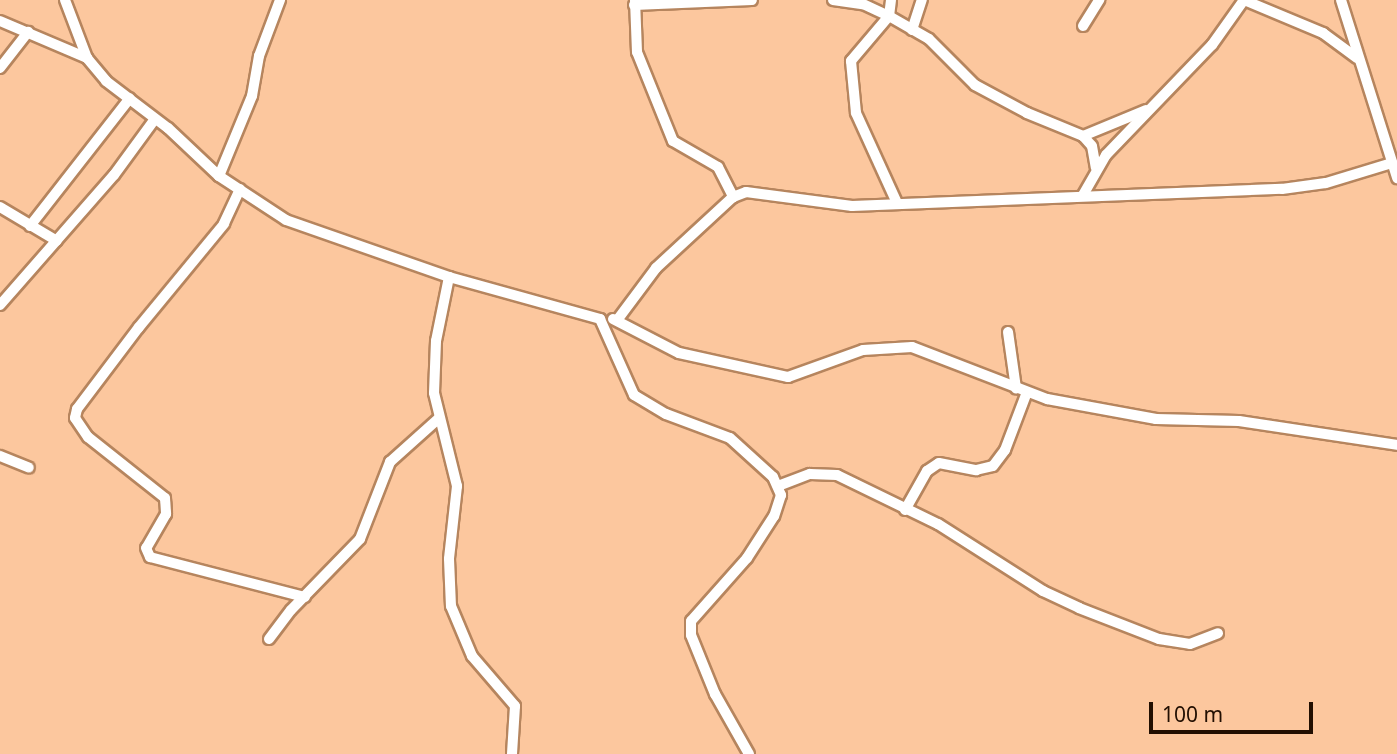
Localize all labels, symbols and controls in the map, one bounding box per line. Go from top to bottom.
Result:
scale bar [1152,688,1316,732]
text: 100 m [1162,700,1223,728]

